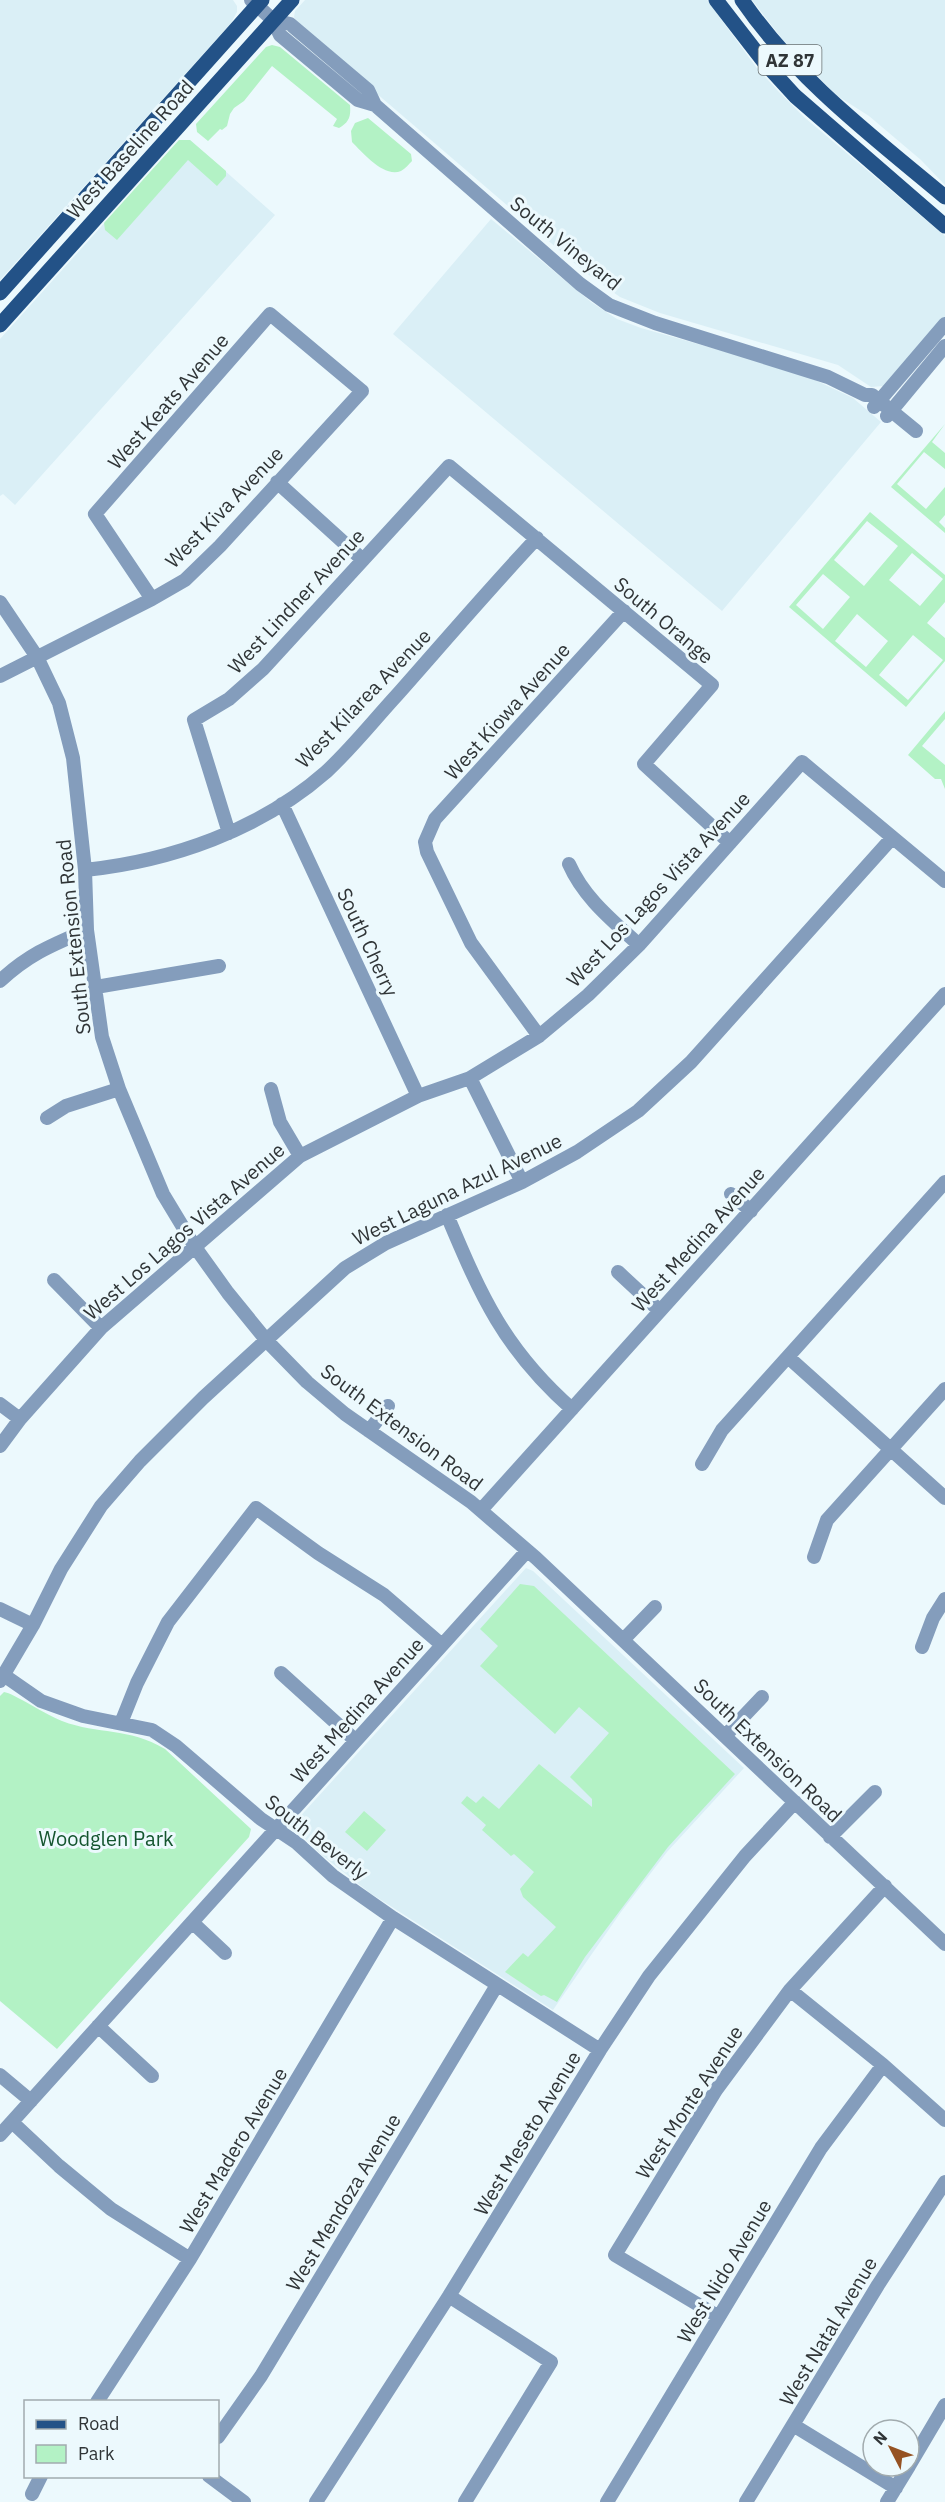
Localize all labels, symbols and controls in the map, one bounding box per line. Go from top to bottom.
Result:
road number: AZ 87 [758,45,822,75]
street label: West Baseline Road [60,74,200,224]
street label: South Vineyard [505,190,627,296]
street label: West Keats Avenue [101,327,235,475]
street label: West Kiva Avenue [159,440,289,574]
street label: West Lindner Avenue [222,523,370,679]
street label: South Orange [609,570,719,670]
street label: West Kilarea Avenue [289,622,437,774]
street label: West Kiowa Avenue [438,637,576,785]
street label: West Los Lagos Vista Avenue [560,785,756,993]
street label: South Extension Road [49,838,97,1036]
street label: South Cherry [331,883,405,1001]
street label: West Laguna Azul Avenue [348,1127,566,1251]
street label: West Los Lagos Vista Avenue [78,1136,290,1326]
street label: West Medina Avenue [625,1160,771,1318]
street label: South Extension Road [315,1357,489,1497]
street label: West Medina Avenue [284,1631,430,1789]
street label: South Extension Road [688,1672,848,1828]
street label: South Beverly [260,1788,374,1886]
park label: Woodglen Park [38,1825,174,1852]
street label: West Monte Avenue [629,2020,749,2184]
street label: West Meseto Avenue [467,2046,587,2220]
street label: West Madero Avenue [173,2062,293,2238]
street label: West Mendoza Avenue [279,2108,407,2296]
street label: West Nido Avenue [670,2194,778,2348]
street label: West Natal Avenue [773,2251,883,2411]
legend [24,2400,219,2478]
text: Road [78,2412,119,2435]
north arrow [861,2418,921,2478]
text: N [869,2427,891,2449]
text: Park [78,2442,115,2465]

